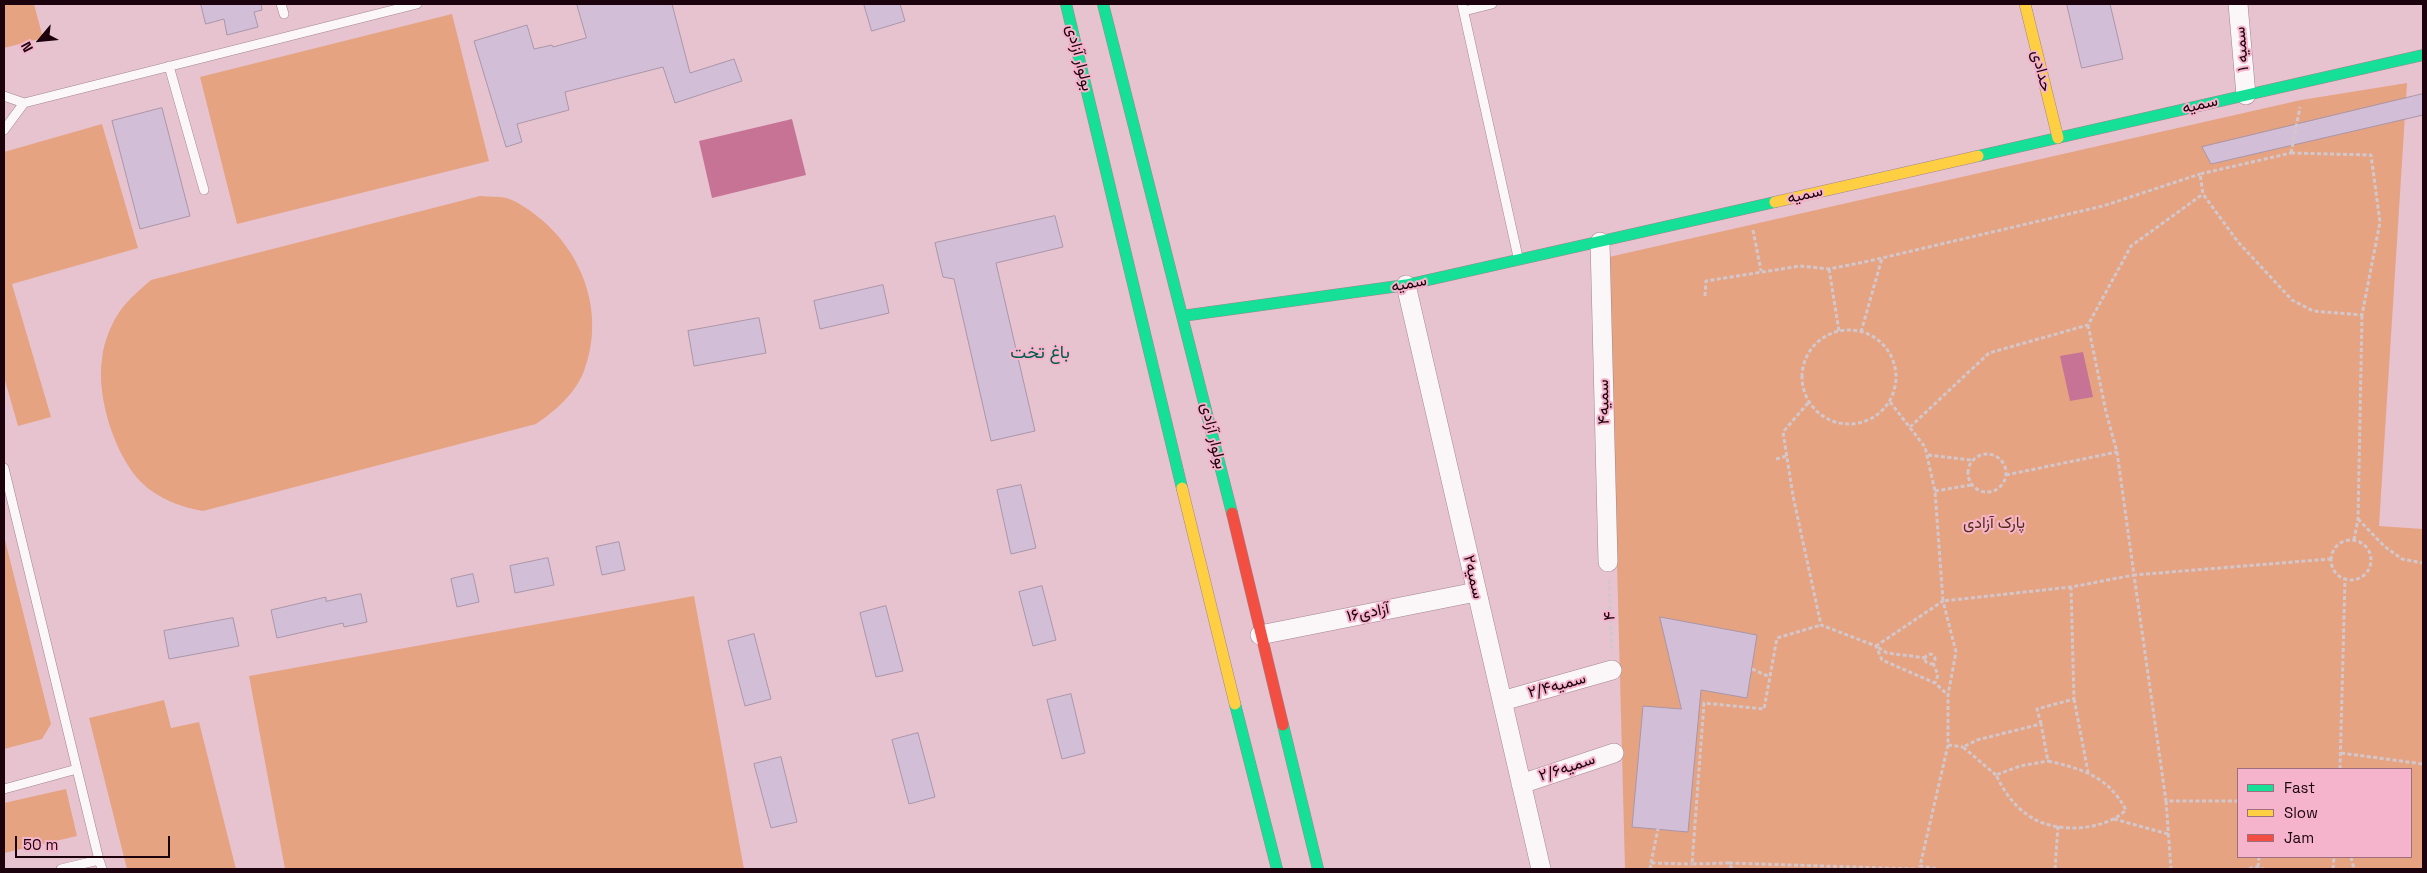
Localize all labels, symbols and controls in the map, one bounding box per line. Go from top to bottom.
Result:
north arrow [15,15,65,65]
street label: بولوار آزادی [1062,23,1096,93]
street label: ۱ سمیه [2230,26,2254,72]
text: N [17,39,37,55]
street label: حدادی [2027,48,2055,94]
street label: سمیه [2180,92,2220,118]
street label: سمیه [1785,182,1825,208]
street label: سمیه [1390,271,1428,297]
district label: باغ تخت [1010,342,1070,364]
street label: سمیه۴ [1594,379,1614,425]
street label: بولوار آزادی [1196,401,1230,471]
park label: پارک آزادی [1963,514,2025,534]
street label: ۲سمیه [1459,553,1487,601]
street label: آزادی۱۶ [1345,599,1391,627]
street label: ۴ [1600,611,1620,621]
street label: سمیه۲/۴ [1526,669,1588,703]
street label: سمیه۲/۶ [1536,750,1598,786]
legend [2237,768,2412,858]
text: Fast [2284,778,2315,797]
text: Slow [2284,803,2318,822]
scale bar [18,826,172,858]
text: Jam [2284,828,2314,847]
text: 50 m [23,835,58,854]

